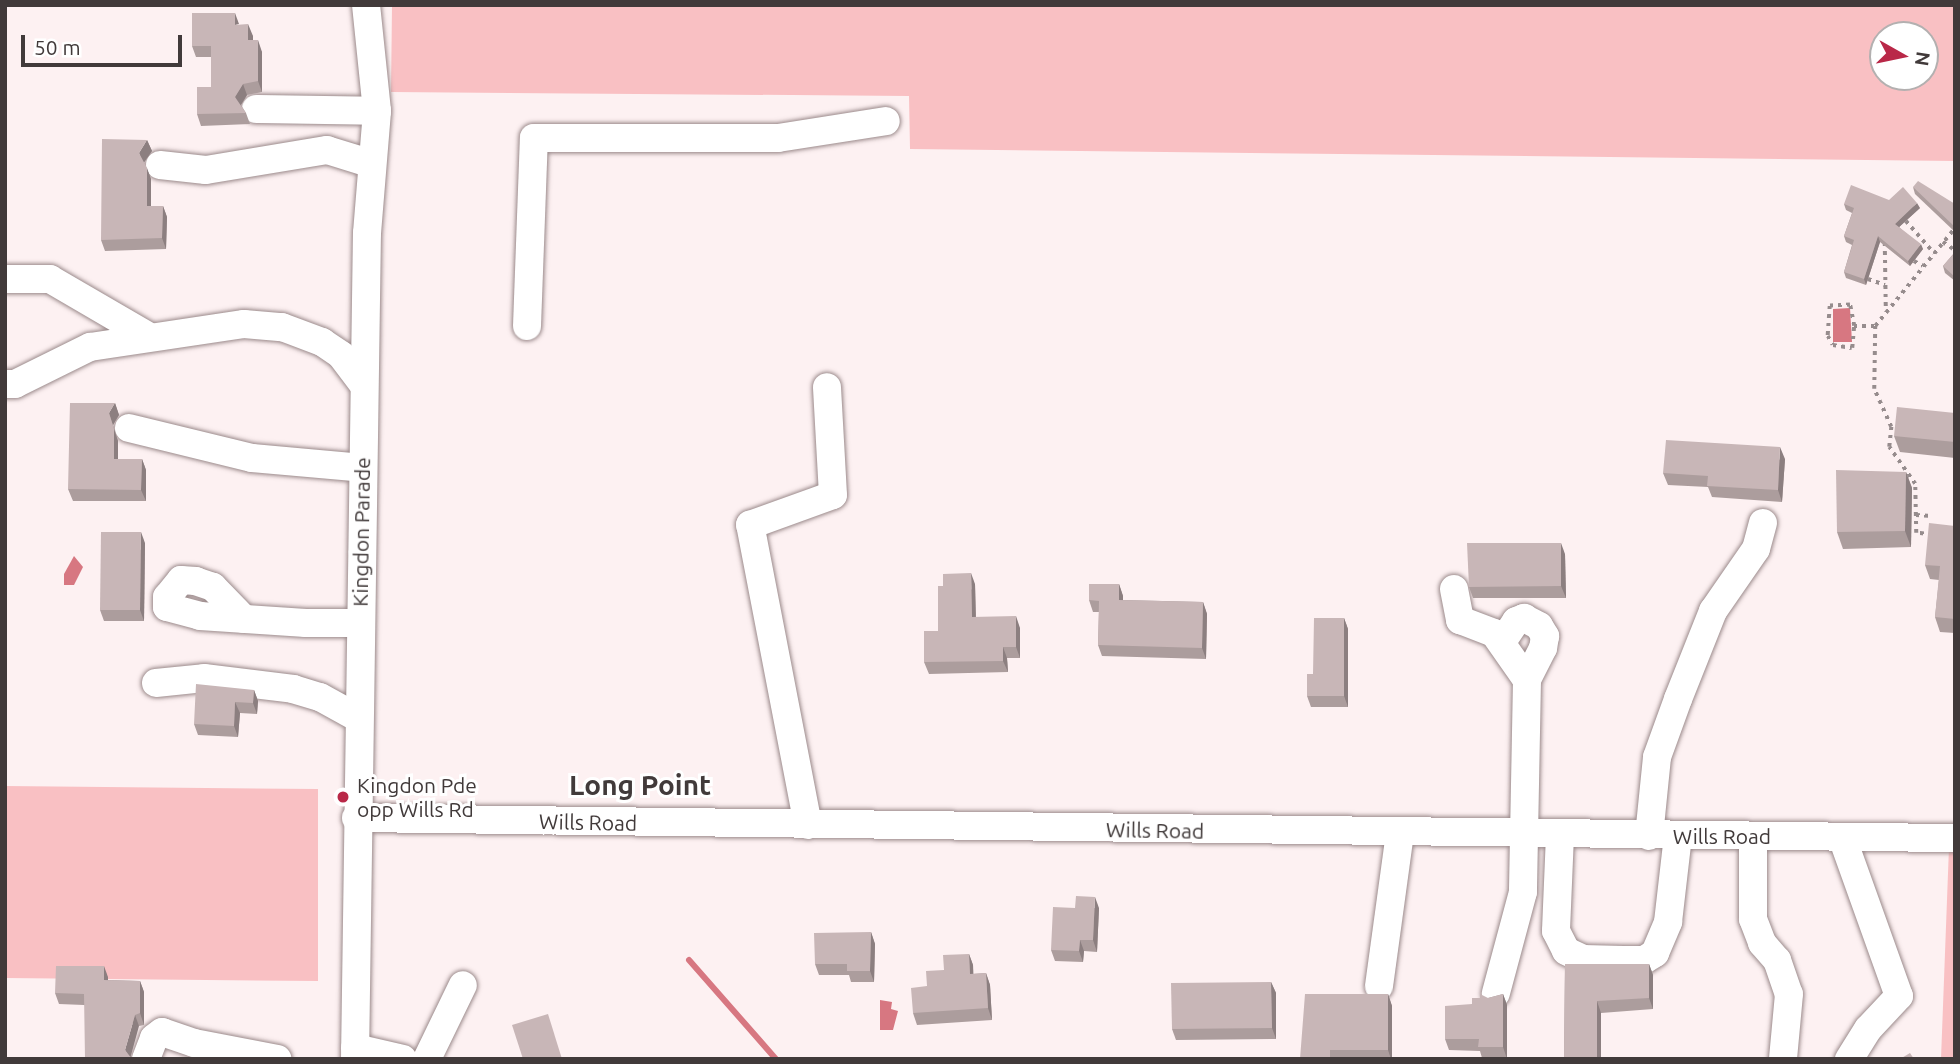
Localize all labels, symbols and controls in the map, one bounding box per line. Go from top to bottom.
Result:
scale bar [24,21,186,65]
north arrow [1869,21,1939,91]
text: 50 m [34,35,81,59]
text: N [1911,50,1935,68]
street label: Kingdon Parade [347,457,375,607]
district label: Long Point [569,768,711,802]
place label: Kingdon Pde opp Wills Rd [357,772,477,822]
marker: Kingdon Pde opp Wills Rd [335,789,351,805]
street label: Wills Road [539,809,637,835]
street label: Wills Road [1106,817,1204,843]
street label: Wills Road [1673,823,1771,849]

